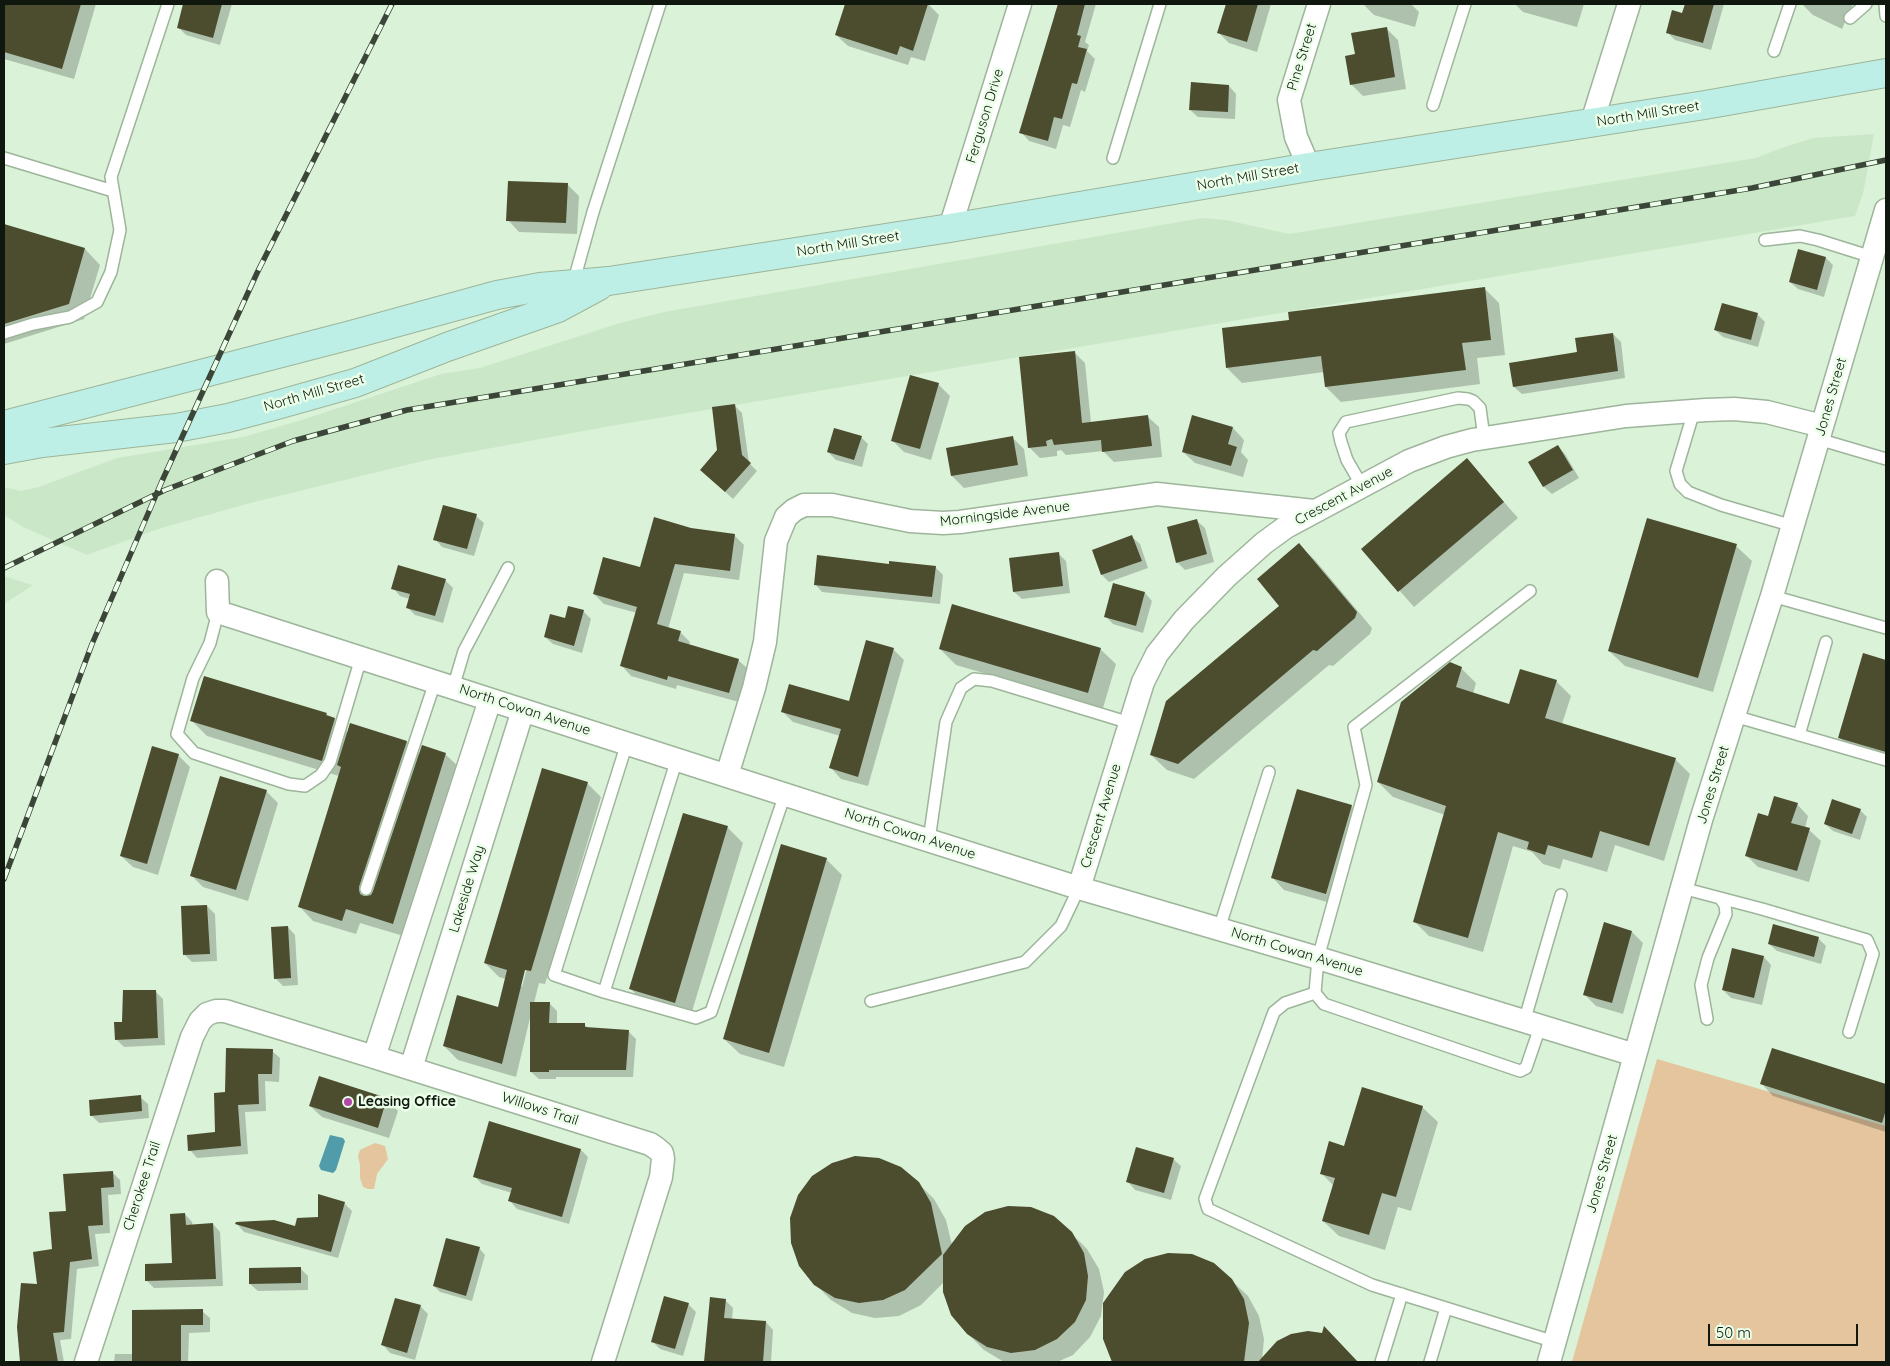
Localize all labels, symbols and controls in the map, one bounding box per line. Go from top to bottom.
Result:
street label: Pine Street [1284,21,1320,93]
street label: Ferguson Drive [963,67,1007,165]
street label: North Mill Street [1595,98,1701,130]
street label: North Mill Street [1196,160,1300,194]
street label: North Mill Street [795,228,901,260]
street label: Jones Street [1812,356,1850,438]
street label: North Mill Street [262,371,366,415]
street label: Crescent Avenue [1292,463,1396,529]
street label: Morningside Avenue [939,498,1071,530]
street label: North Cowan Avenue [457,681,593,739]
street label: Jones Street [1693,744,1733,826]
street label: Crescent Avenue [1077,762,1125,870]
street label: North Cowan Avenue [842,805,978,863]
street label: Lakeside Way [446,843,488,935]
street label: North Cowan Avenue [1229,924,1365,980]
street label: Willows Trail [500,1089,580,1129]
place label: Leasing Office [358,1094,456,1110]
marker: Leasing Office [342,1096,354,1108]
street label: Jones Street [1583,1133,1621,1215]
street label: Cherokee Trail [120,1139,164,1233]
scale bar [1710,1314,1860,1346]
text: 50 m [1716,1323,1751,1342]

